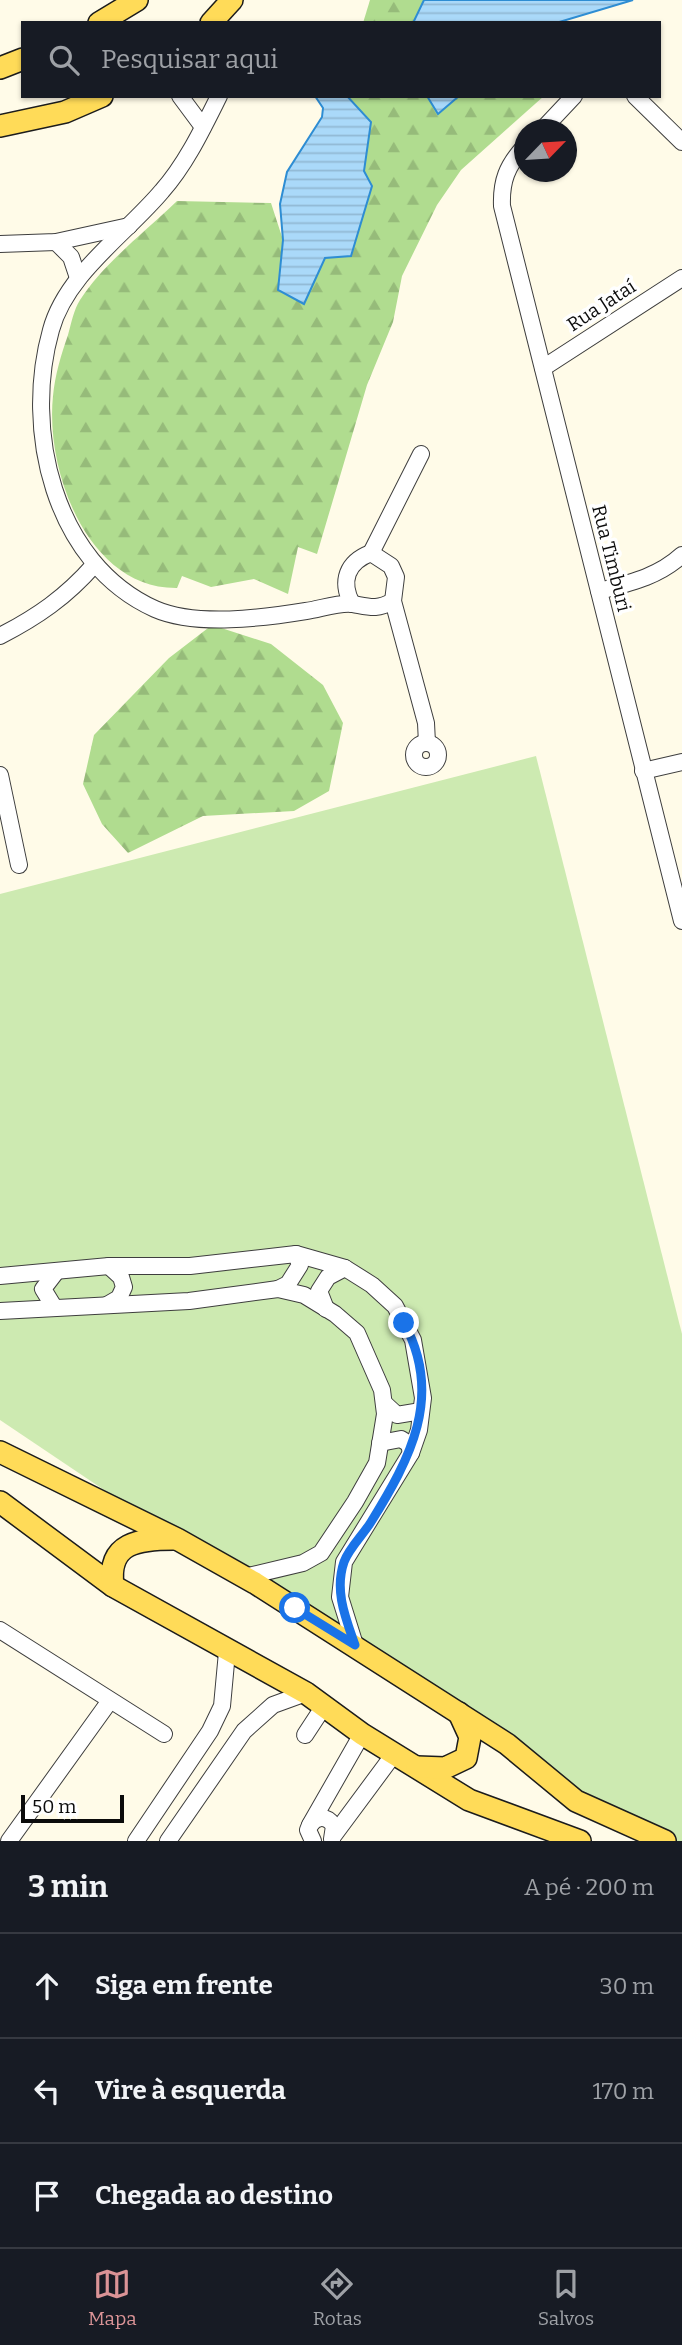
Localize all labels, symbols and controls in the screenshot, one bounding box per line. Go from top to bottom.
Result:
search box [21,21,661,98]
icon: search [45,41,83,79]
text: Pesquisar aqui [101,44,278,75]
north arrow [514,119,577,182]
street label: Rua Jataí [563,275,640,336]
street label: Rua Timburi [587,502,636,614]
route end [388,1307,419,1338]
route start [279,1592,310,1623]
scale bar [21,1792,124,1824]
text: 50 m [32,1795,76,1818]
text: 3 min [28,1869,108,1905]
text: A pé · 200 m [524,1873,654,1901]
icon: ahead [28,1967,66,2005]
text: Siga em frente [95,1970,273,2001]
text: 30 m [600,1972,654,2000]
icon: left [28,2072,66,2110]
text: Vire à esquerda [95,2075,286,2106]
text: 170 m [592,2077,654,2105]
icon: arrive [28,2177,66,2215]
text: Chegada ao destino [95,2180,333,2211]
tab: Mapa [88,2265,137,2330]
tab: Rotas [313,2265,362,2330]
tab: Salvos [538,2265,594,2330]

